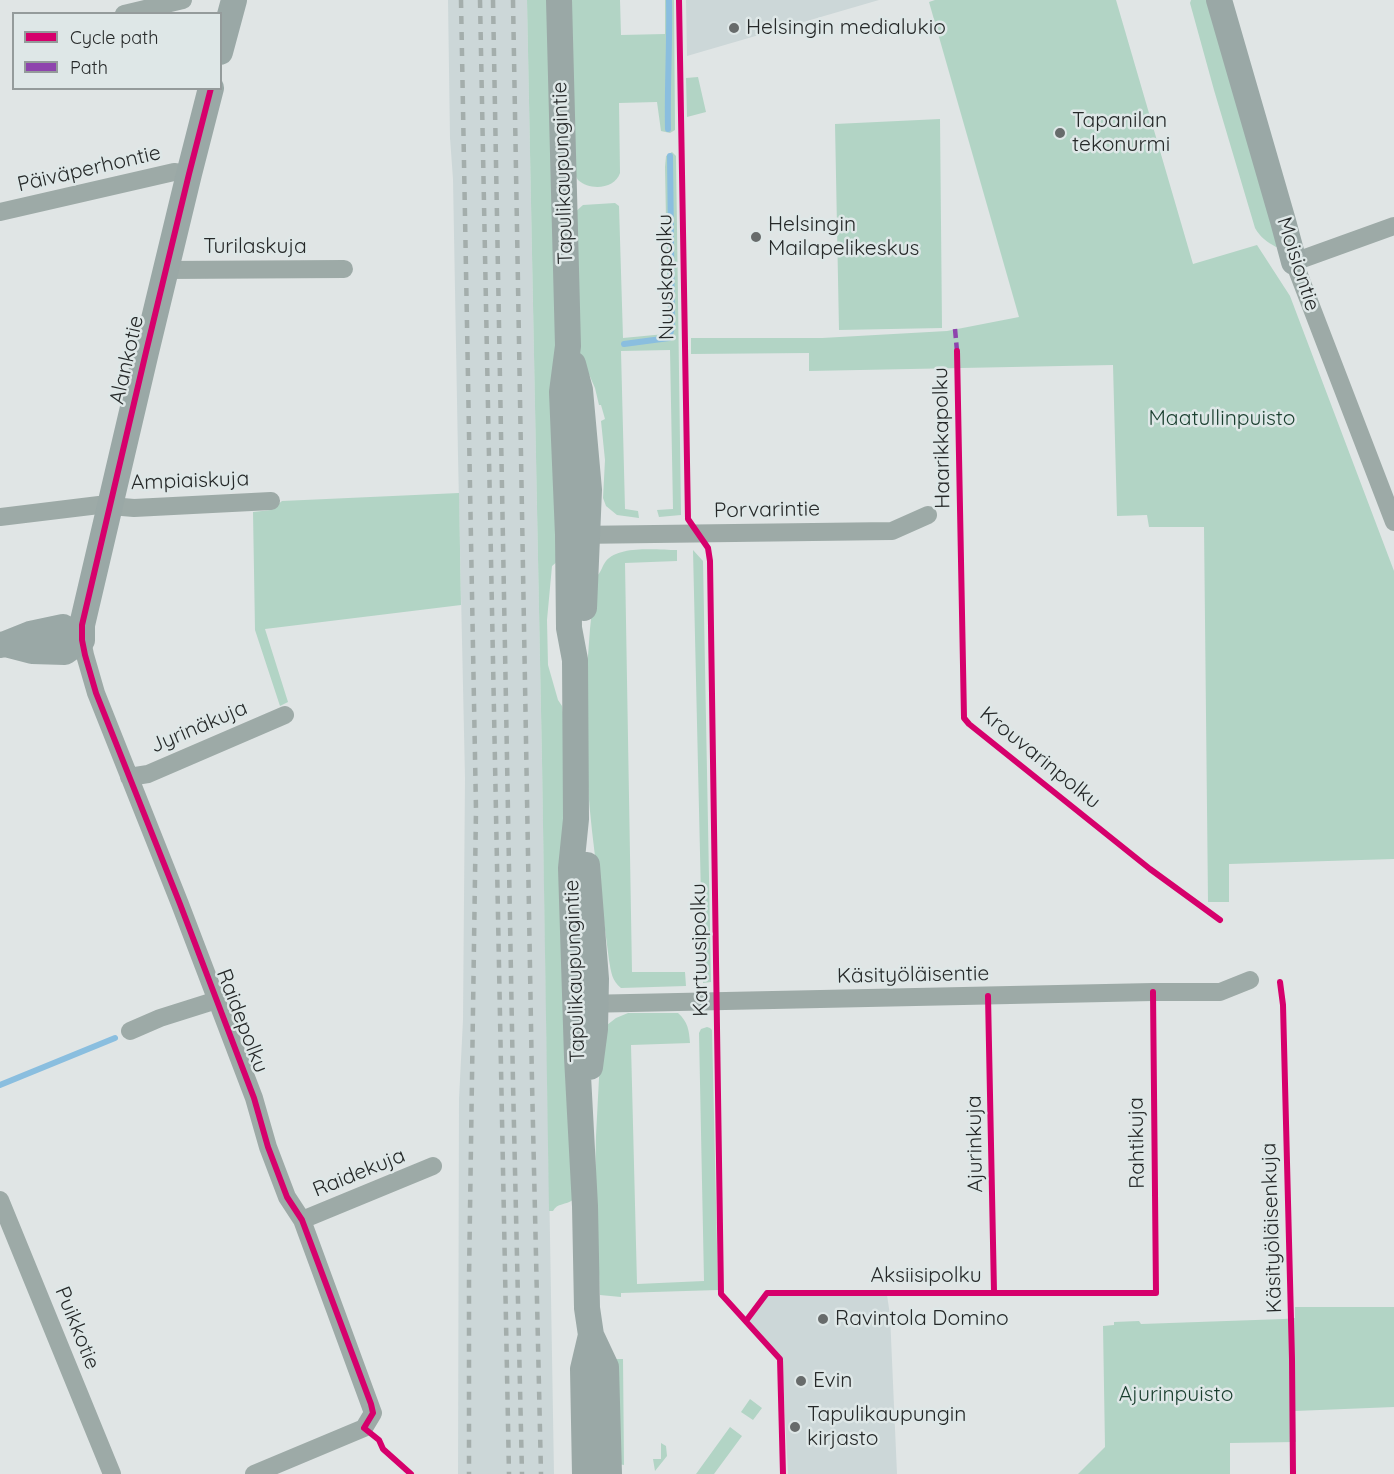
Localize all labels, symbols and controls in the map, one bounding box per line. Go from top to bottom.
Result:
legend [12,12,222,90]
place label: Helsingin medialukio [746,15,946,41]
marker: Helsingin medialukio [727,21,741,35]
text: Cycle path [70,26,158,49]
text: Path [70,56,108,79]
street label: Tapulikaupungintie [547,81,579,265]
place label: Tapanilan tekonurmi [1072,108,1170,158]
marker: Tapanilan tekonurmi [1053,126,1067,140]
street label: Päiväperhontie [15,140,163,198]
place label: Helsingin Mailapelikeskus [768,212,919,262]
street label: Nuuskapolku [652,214,680,340]
street label: Moisiontie [1271,214,1325,314]
marker: Helsingin Mailapelikeskus [749,230,763,244]
street label: Turilaskuja [203,234,307,260]
street label: Alankotie [105,313,149,407]
street label: Haarikkapolku [928,367,956,509]
park label: Maatullinpuisto [1148,406,1296,432]
street label: Ampiaiskuja [130,466,250,496]
street label: Porvarintie [714,496,820,524]
street label: Jyrinäkuja [147,695,251,759]
street label: Krouvarinpolku [975,702,1105,814]
street label: Tapulikaupungintie [559,879,591,1063]
street label: Kartuusipolku [686,883,714,1017]
street label: Käsityöläisentie [837,961,989,989]
street label: Raidepolku [211,965,273,1077]
street label: Ajurinkuja [962,1095,988,1193]
street label: Rahtikuja [1124,1097,1150,1189]
street label: Käsityöläisenkuja [1256,1142,1288,1314]
street label: Raidekuja [309,1143,409,1203]
street label: Aksiisipolku [870,1263,982,1289]
street label: Puikkotie [49,1283,105,1373]
place label: Ravintola Domino [835,1306,1009,1332]
marker: Ravintola Domino [816,1312,830,1326]
place label: Evin [813,1368,852,1394]
marker: Evin [794,1374,808,1388]
park label: Ajurinpuisto [1119,1382,1233,1408]
place label: Tapulikaupungin kirjasto [807,1402,966,1452]
marker: Tapulikaupungin kirjasto [788,1420,802,1434]

